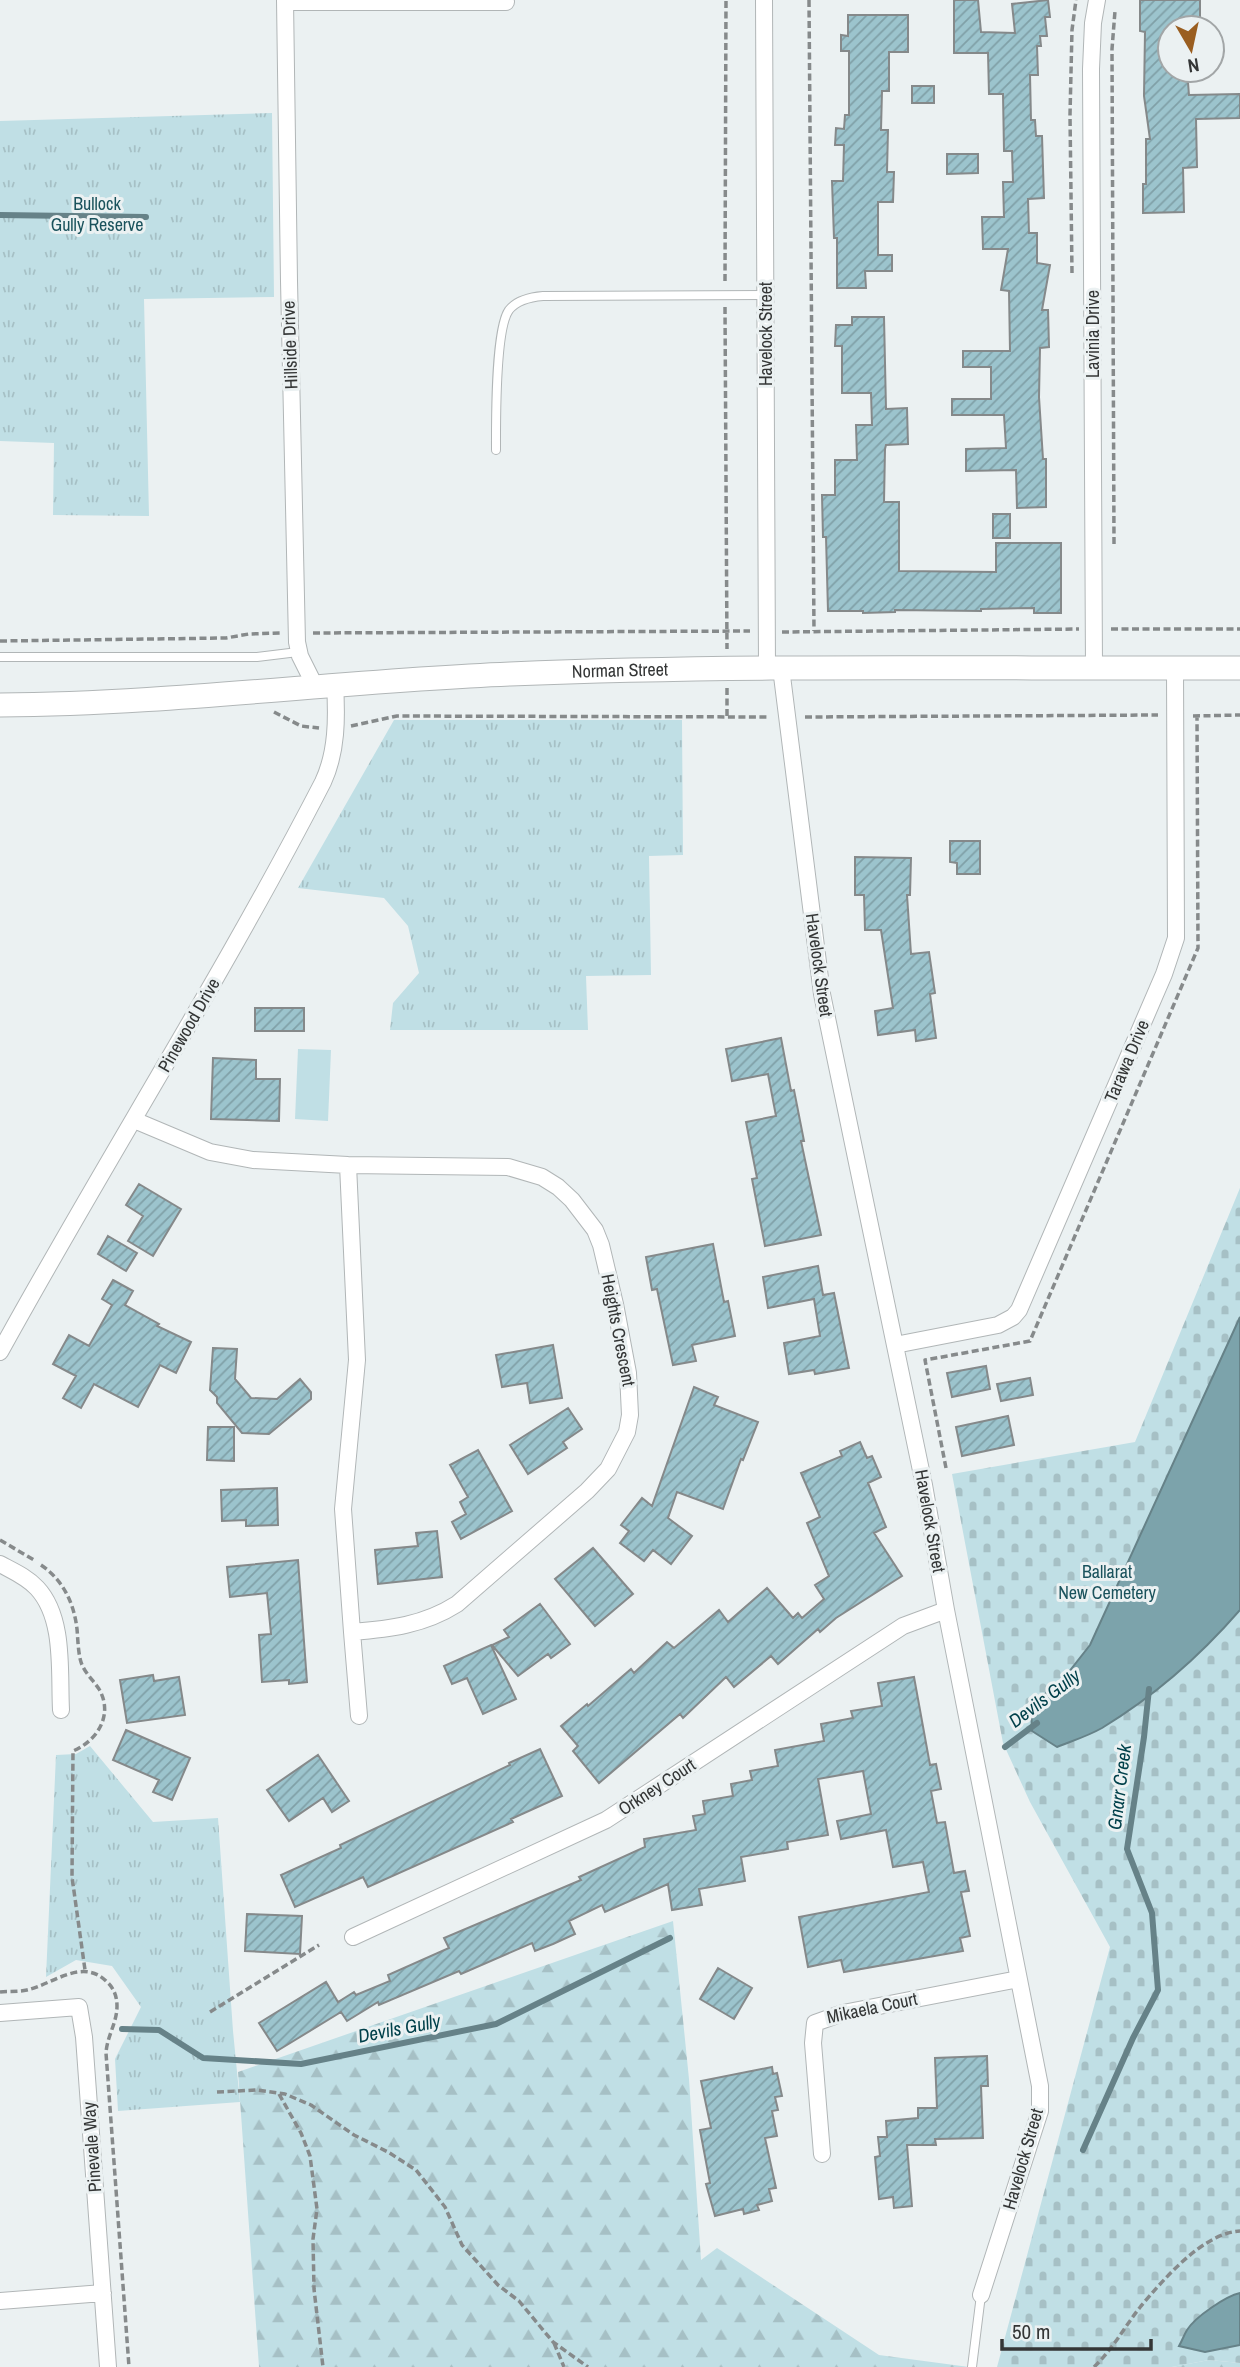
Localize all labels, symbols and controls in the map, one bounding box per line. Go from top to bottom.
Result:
north arrow [1156,14,1226,84]
text: N [1186,52,1201,80]
park label: Bullock Gully Reserve [51,191,143,237]
street label: Havelock Street [753,282,778,386]
street label: Lavinia Drive [1080,290,1105,378]
street label: Hillside Drive [275,300,304,390]
street label: Norman Street [571,656,668,684]
street label: Havelock Street [800,912,839,1018]
street label: Pinewood Drive [151,973,226,1076]
street label: Tarawa Drive [1098,1016,1155,1106]
street label: Heights Crescent [595,1272,642,1388]
street label: Havelock Street [909,1467,952,1574]
park label: Ballarat New Cemetery [1058,1559,1156,1605]
water label: Devils Gully [1003,1662,1086,1733]
water label: Gnarr Creek [1101,1742,1137,1831]
street label: Orkney Court [613,1752,700,1821]
street label: Mikaela Court [824,1986,919,2029]
water label: Devils Gully [356,2007,443,2049]
street label: Pinevale Way [76,2100,107,2193]
street label: Havelock Street [996,2105,1049,2212]
scale bar [1002,2308,1151,2352]
text: 50 m [1012,2317,1050,2346]

